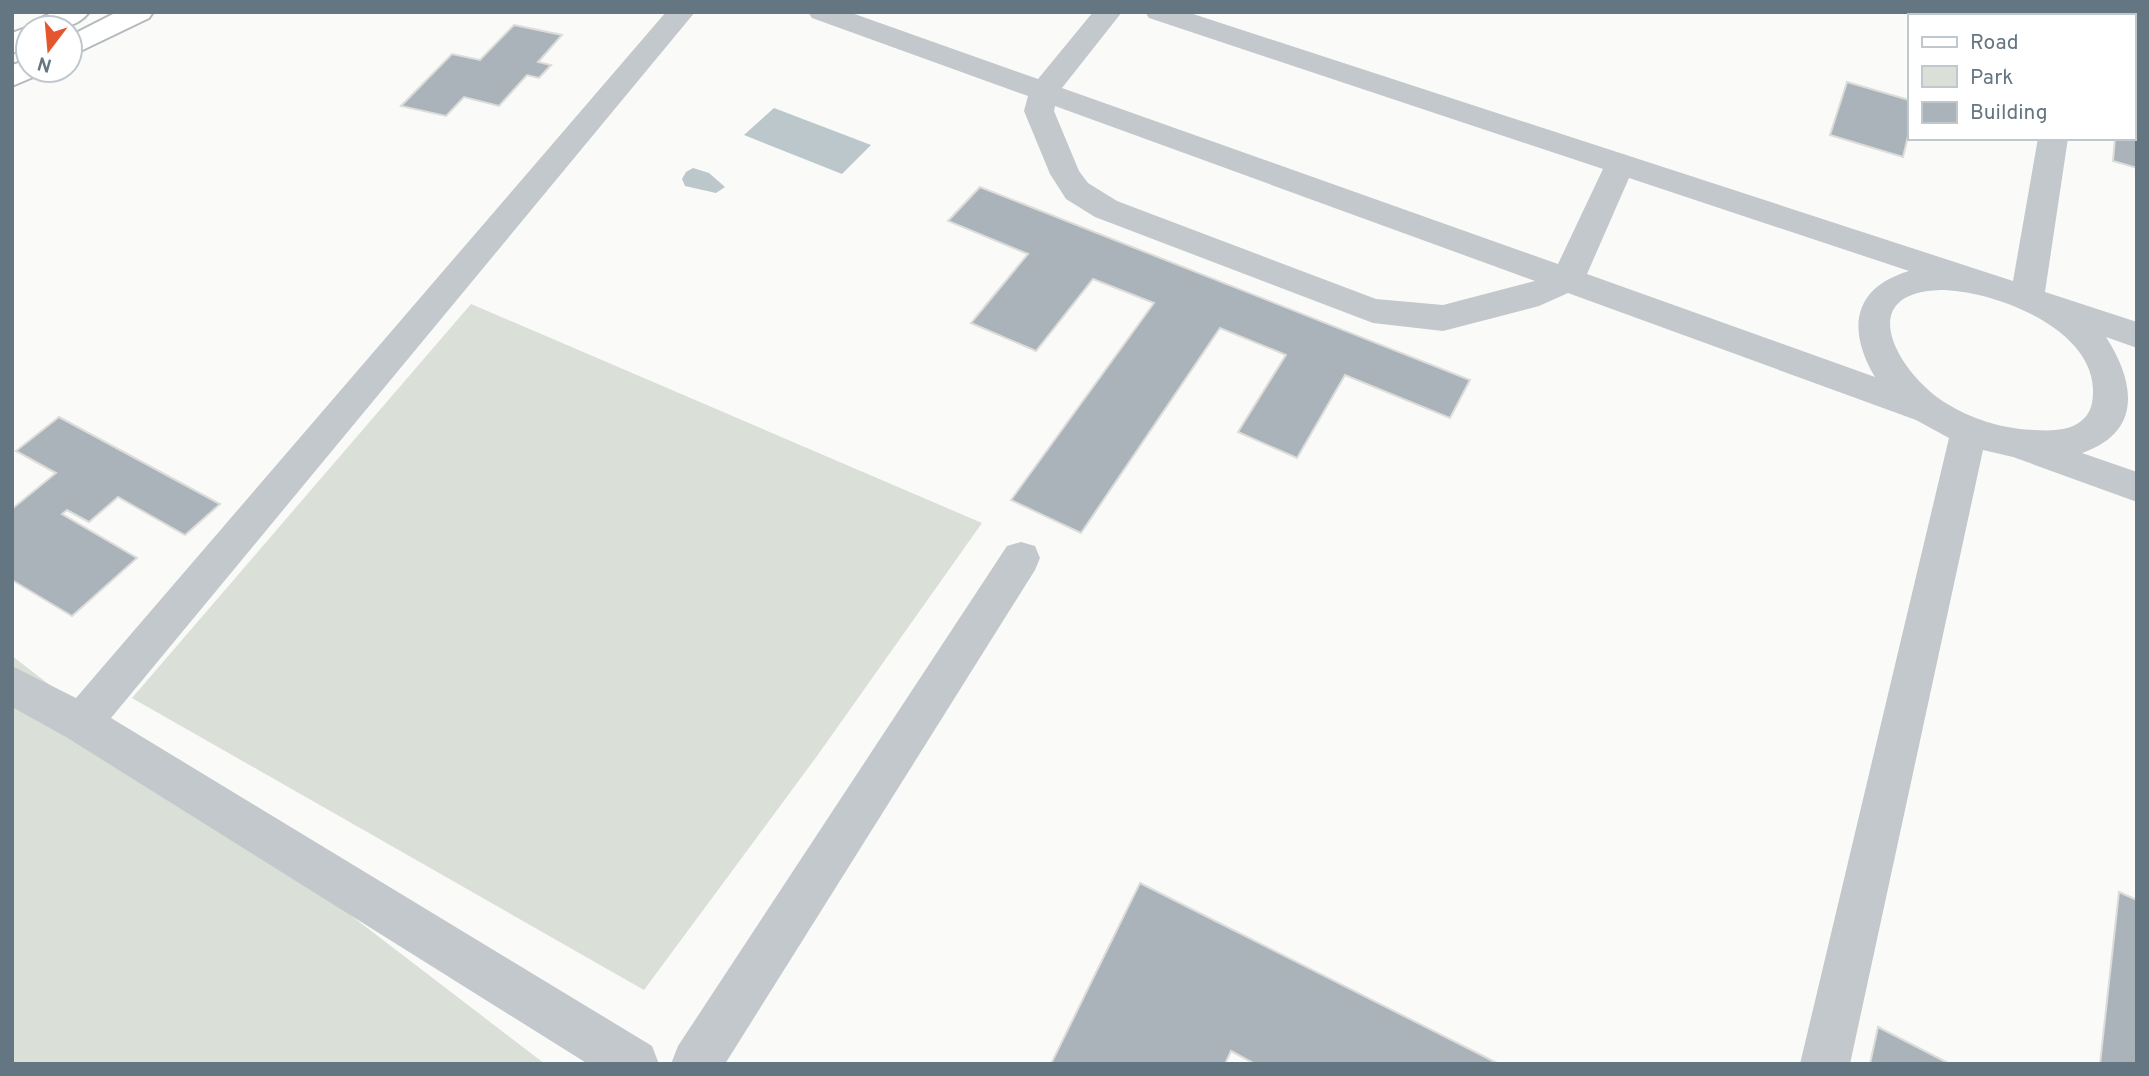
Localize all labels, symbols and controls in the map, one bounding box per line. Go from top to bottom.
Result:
north arrow [14,14,84,84]
legend [1908,14,2135,140]
text: Road [1970,30,2019,57]
text: N [35,50,55,77]
text: Park [1970,65,2013,92]
text: Building [1970,100,2048,127]

